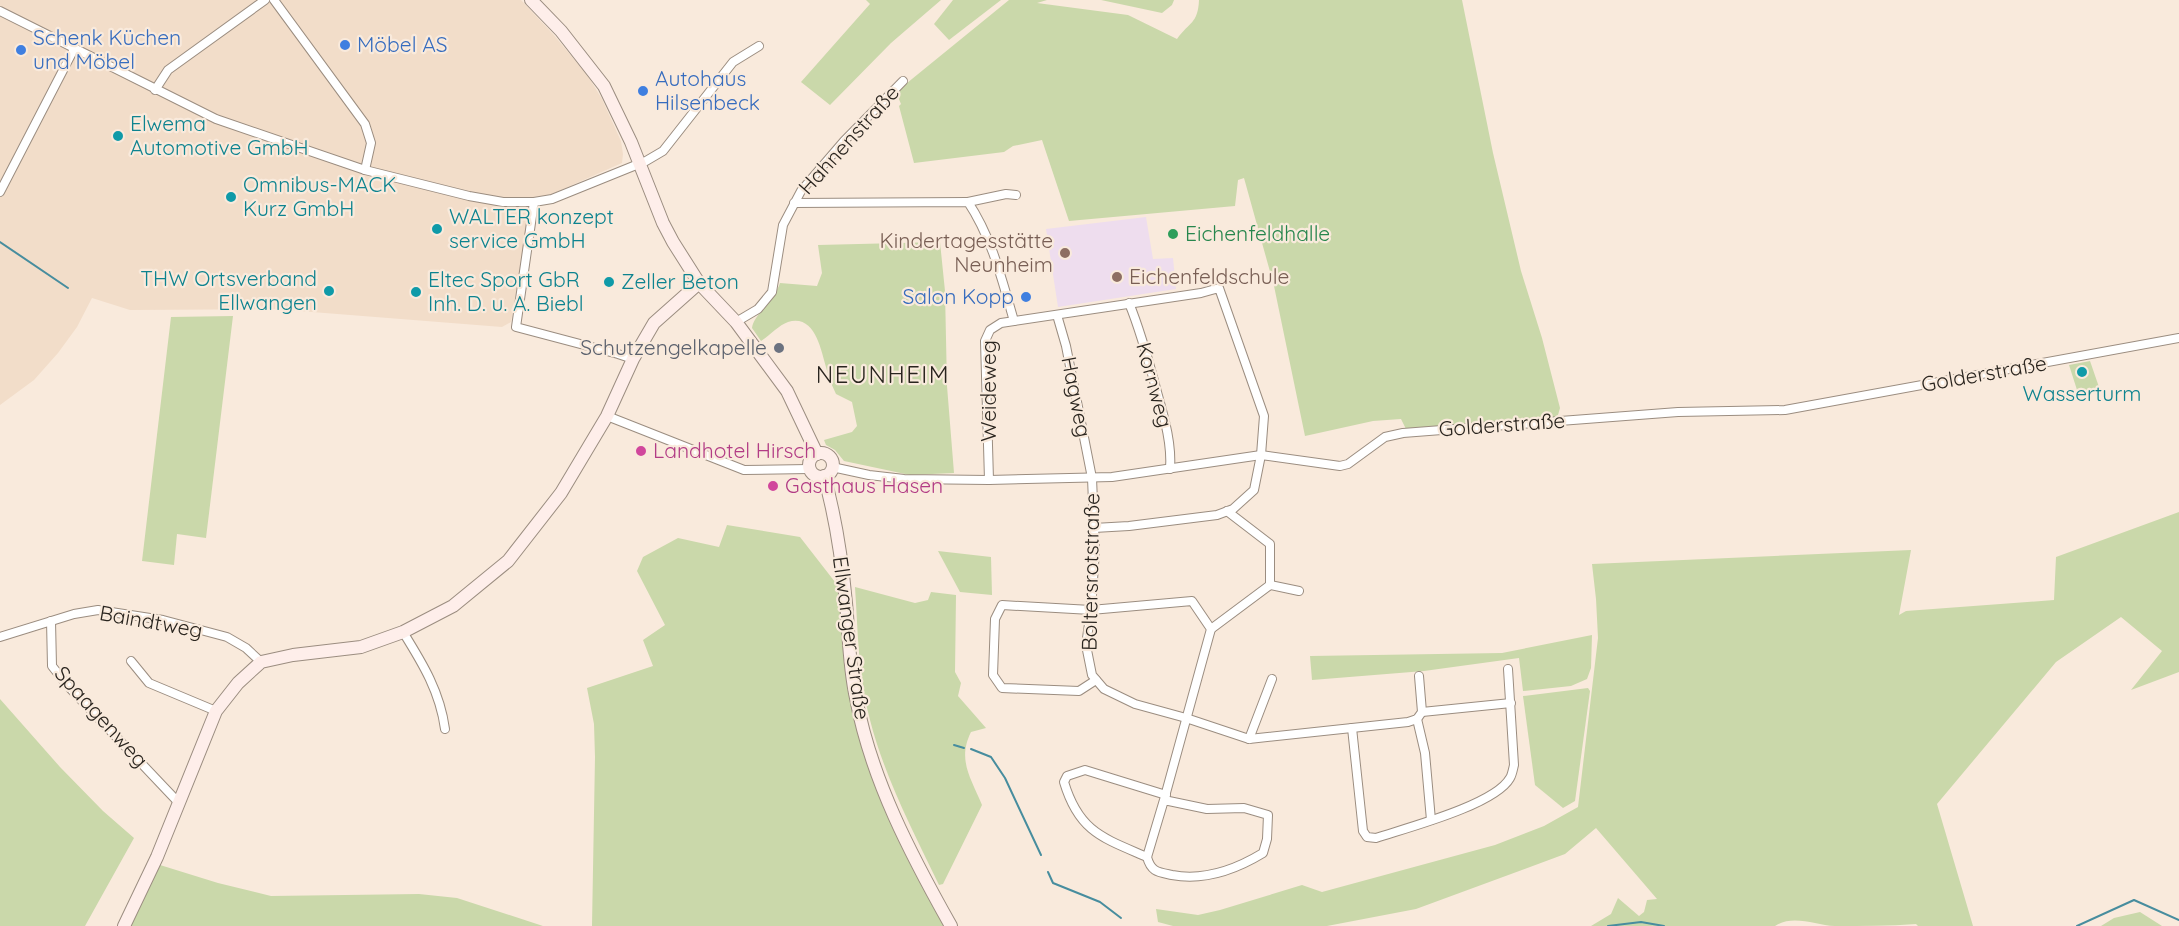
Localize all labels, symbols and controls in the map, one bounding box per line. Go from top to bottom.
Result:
place label: Schenk Küchen und Möbel [33,24,181,74]
place label: Möbel AS [357,31,448,57]
marker: Möbel AS [338,38,352,52]
marker: Schenk Küchen und Möbel [14,43,28,57]
place label: Autohaus Hilsenbeck [655,65,760,115]
street label: Hahnenstraße [792,79,904,199]
marker: Autohaus Hilsenbeck [636,84,650,98]
place label: Elwema Automotive GmbH [130,110,309,160]
marker: Elwema Automotive GmbH [111,129,125,143]
place label: Omnibus-MACK Kurz GmbH [243,171,396,221]
marker: Omnibus-MACK Kurz GmbH [224,190,238,204]
place label: WALTER konzept service GmbH [449,203,614,253]
place label: Eichenfeldhalle [1185,220,1330,246]
marker: WALTER konzept service GmbH [430,222,444,236]
place label: Kindertagesstätte Neunheim [880,227,1053,277]
marker: Eichenfeldhalle [1166,227,1180,241]
marker: Kindertagesstätte Neunheim [1058,246,1072,260]
place label: Eichenfeldschule [1129,263,1289,289]
place label: THW Ortsverband Ellwangen [140,265,317,315]
place label: Eltec Sport GbR Inh. D. u. A. Biebl [428,266,584,316]
place label: Zeller Beton [621,268,739,294]
marker: Eichenfeldschule [1110,270,1124,284]
marker: Zeller Beton [602,275,616,289]
place label: Salon Kopp [902,283,1014,309]
marker: THW Ortsverband Ellwangen [322,284,336,298]
marker: Eltec Sport GbR Inh. D. u. A. Biebl [409,285,423,299]
marker: Salon Kopp [1019,290,1033,304]
place label: Schutzengelkapelle [580,334,767,360]
street label: Kornweg [1131,339,1179,430]
street label: Weideweg [975,340,1001,442]
marker: Schutzengelkapelle [772,341,786,355]
street label: Golderstraße [1919,349,2048,397]
street label: Hagweg [1056,354,1098,439]
district label: NEUNHEIM [816,359,950,389]
marker: Wasserturm [2075,365,2089,379]
place label: Wasserturm [2023,380,2141,406]
street label: Golderstraße [1438,407,1566,441]
place label: Landhotel Hirsch [653,437,816,463]
marker: Landhotel Hirsch [634,444,648,458]
place label: Gasthaus Hasen [785,472,943,498]
marker: Gasthaus Hasen [766,479,780,493]
street label: Boltersrotstraße [1076,493,1104,651]
street label: Ellwanger Straße [828,555,876,721]
street label: Baindtweg [98,599,205,643]
street label: Spaagenweg [49,660,154,772]

